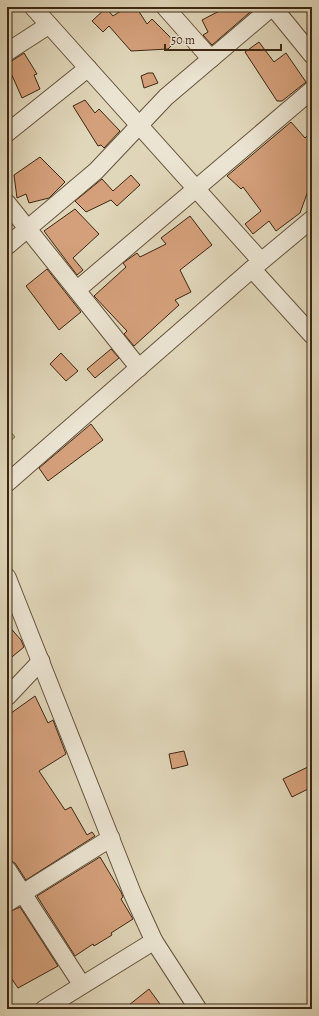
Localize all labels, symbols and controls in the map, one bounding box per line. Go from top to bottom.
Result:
scale bar [165,26,281,52]
text: 50 m [171,32,195,48]

